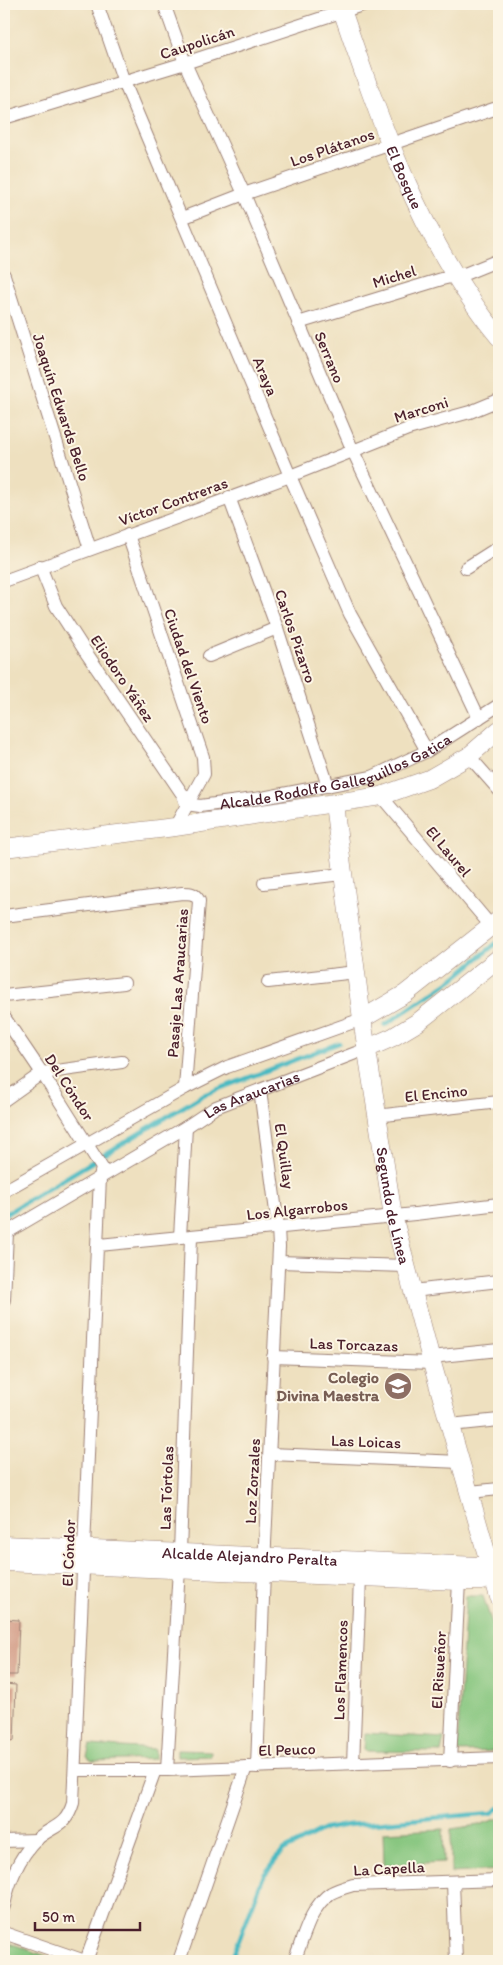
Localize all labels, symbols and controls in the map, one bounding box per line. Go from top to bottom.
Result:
street label: Caupolicán [157,21,237,63]
street label: Los Plátanos [288,124,377,171]
street label: El Bosque [382,143,427,213]
street label: Michel [370,261,419,292]
street label: Serrano [310,329,349,386]
street label: Joaquín Edwards Bello [29,331,94,483]
street label: Araya [249,354,282,399]
street label: Marconi [392,392,451,427]
street label: Víctor Contreras [116,473,230,530]
street label: Carlos Pizarro [271,587,320,686]
street label: Ciudad del Viento [160,606,217,726]
street label: Eliodoro Yáñez [87,631,159,726]
street label: Alcalde Rodolfo Galleguillos Gatica [219,729,455,813]
street label: El Laurel [422,822,476,881]
street label: Pasaje Las Araucarias [163,908,192,1058]
street label: Del Cóndor [41,1050,99,1125]
street label: Las Araucarias [200,1067,302,1123]
street label: El Encino [404,1081,468,1106]
street label: El Quillay [270,1122,299,1191]
street label: Segundo de Línea [372,1146,415,1267]
street label: Los Algarrobos [245,1195,349,1224]
street label: Las Torcazas [309,1333,399,1356]
place label: Colegio Divina Maestra [276,1368,380,1405]
school or university icon: Colegio Divina Maestra [383,1371,413,1401]
street label: Las Loicas [331,1431,401,1452]
street label: Loz Zorzales [241,1438,264,1524]
street label: Las Tórtolas [156,1446,177,1530]
street label: El Cóndor [58,1518,79,1587]
street label: Alcalde Alejandro Peralta [162,1543,338,1570]
street label: Los Flamencos [329,1619,352,1721]
street label: El Risueñor [427,1630,450,1709]
street label: El Peuco [258,1739,316,1760]
street label: La Capella [353,1857,426,1880]
scale bar [35,1900,140,1932]
text: 50 m [42,1908,75,1926]

